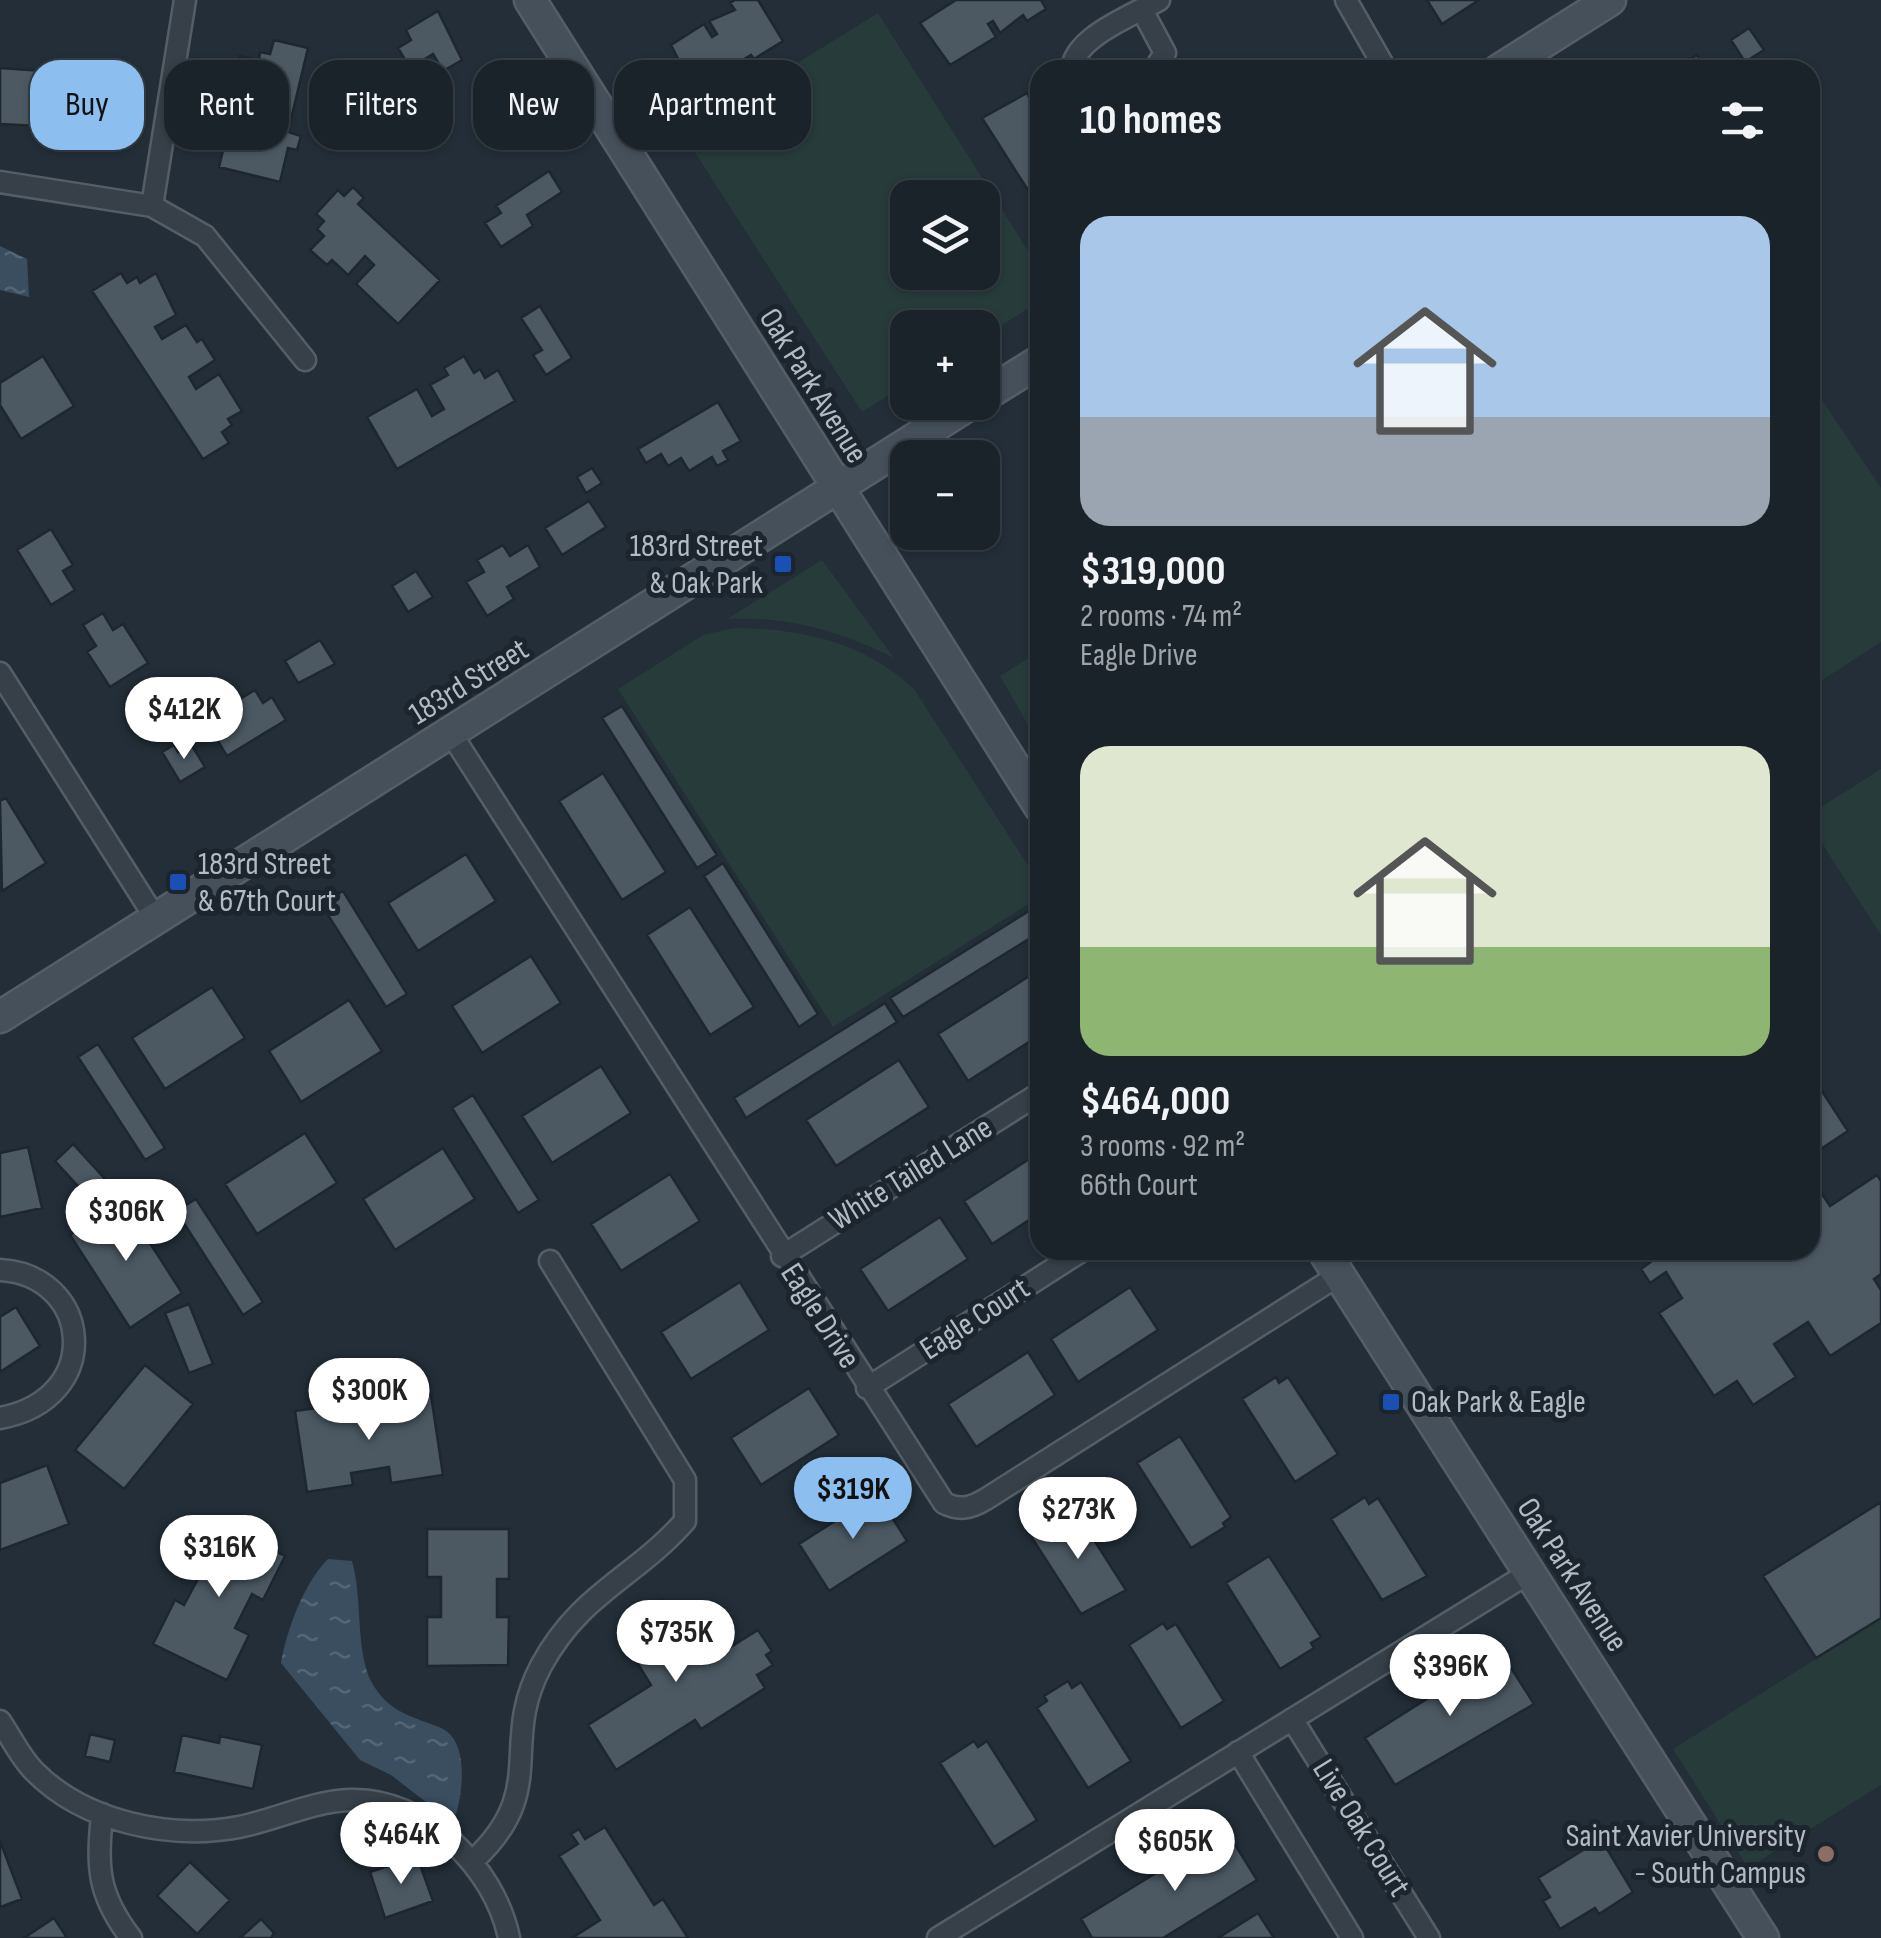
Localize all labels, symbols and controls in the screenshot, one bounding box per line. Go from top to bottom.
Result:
chip: Buy [30,60,144,150]
chip: Rent [164,60,289,150]
chip: Filters [309,60,453,150]
chip: New [473,60,594,150]
chip: Apartment [614,60,811,150]
icon: filters [1715,93,1770,148]
text: 10 homes [1080,95,1222,146]
map controls [890,180,1000,550]
button: layers [890,180,1000,290]
icon: home [1335,281,1515,461]
street label: Oak Park Avenue [750,301,876,471]
button: + [890,310,1000,420]
button: − [890,440,1000,550]
place label: 183rd Street & Oak Park [630,527,763,603]
text: $319,000 [1080,546,1226,597]
marker: 183rd Street & Oak Park [772,553,794,575]
text: 2 rooms · 74 m² [1080,597,1242,636]
street label: 183rd Street [402,630,536,734]
text: Eagle Drive [1080,636,1198,675]
pin: $412K [114,677,254,762]
text: $412K [147,690,221,729]
icon: home [1335,811,1515,991]
place label: 183rd Street & 67th Court [198,845,336,921]
marker: 183rd Street & 67th Court [167,871,189,893]
text: $464,000 [1080,1076,1230,1127]
street label: White Tailed Lane [822,1108,1000,1240]
text: 3 rooms · 92 m² [1080,1127,1245,1166]
text: 66th Court [1080,1166,1198,1205]
pin: $306K [56,1179,196,1264]
text: $306K [88,1192,164,1231]
street label: Eagle Drive [772,1256,868,1376]
street label: Eagle Court [913,1269,1037,1369]
pin: $300K [299,1358,439,1443]
text: $300K [331,1371,407,1410]
place label: Oak Park & Eagle [1411,1383,1586,1422]
marker: Oak Park & Eagle [1380,1391,1402,1413]
pin: $319K [783,1457,923,1542]
text: $319K [816,1470,890,1509]
pin: $273K [1008,1477,1148,1562]
text: $273K [1041,1490,1115,1529]
street label: Oak Park Avenue [1508,1491,1636,1659]
pin: $316K [149,1515,289,1600]
text: $316K [182,1528,256,1567]
pin: $735K [606,1600,746,1685]
text: $735K [639,1613,713,1652]
pin: $396K [1380,1634,1520,1719]
text: $396K [1412,1647,1488,1686]
street label: Live Oak Court [1304,1752,1418,1904]
pin: $464K [331,1802,471,1887]
pin: $605K [1105,1809,1245,1894]
text: $464K [362,1815,440,1854]
place label: Saint Xavier University - South Campus [1566,1817,1806,1893]
text: $605K [1137,1822,1213,1861]
marker: Saint Xavier University - South Campus [1815,1843,1837,1865]

